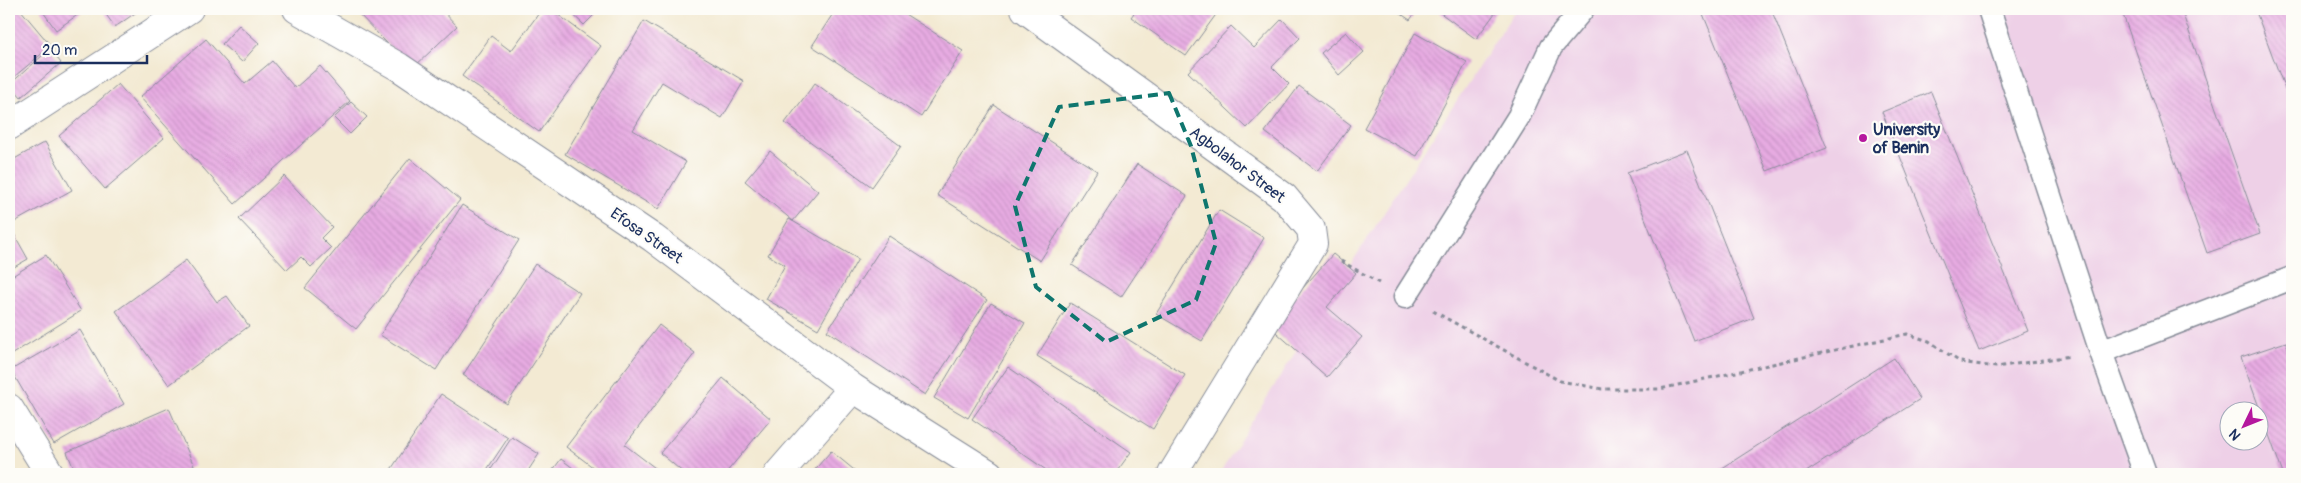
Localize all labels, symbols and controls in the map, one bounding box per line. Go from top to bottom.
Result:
scale bar [35,32,148,64]
text: 20 m [42,41,77,60]
place label: University of Benin [1872,120,1940,158]
street label: Agbolahor Street [1186,122,1290,208]
marker: University of Benin [1857,132,1869,144]
street label: Efosa Street [606,204,687,268]
north arrow [2218,400,2268,450]
text: N [2225,425,2244,444]

